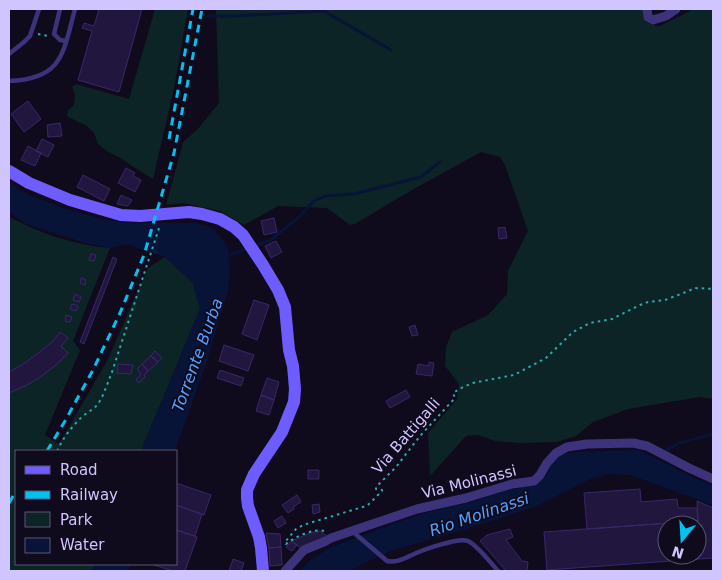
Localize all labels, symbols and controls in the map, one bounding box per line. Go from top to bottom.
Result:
water label: Torrente Burba [168,296,227,415]
street label: Via Battigalli [368,394,444,478]
legend [15,450,178,565]
text: Road [60,461,98,479]
street label: Via Molinassi [420,462,518,502]
text: Railway [60,486,118,504]
water label: Rio Molinassi [427,488,532,540]
text: Park [60,511,93,529]
north arrow [657,515,707,565]
text: Water [60,536,105,554]
text: N [670,543,686,562]

